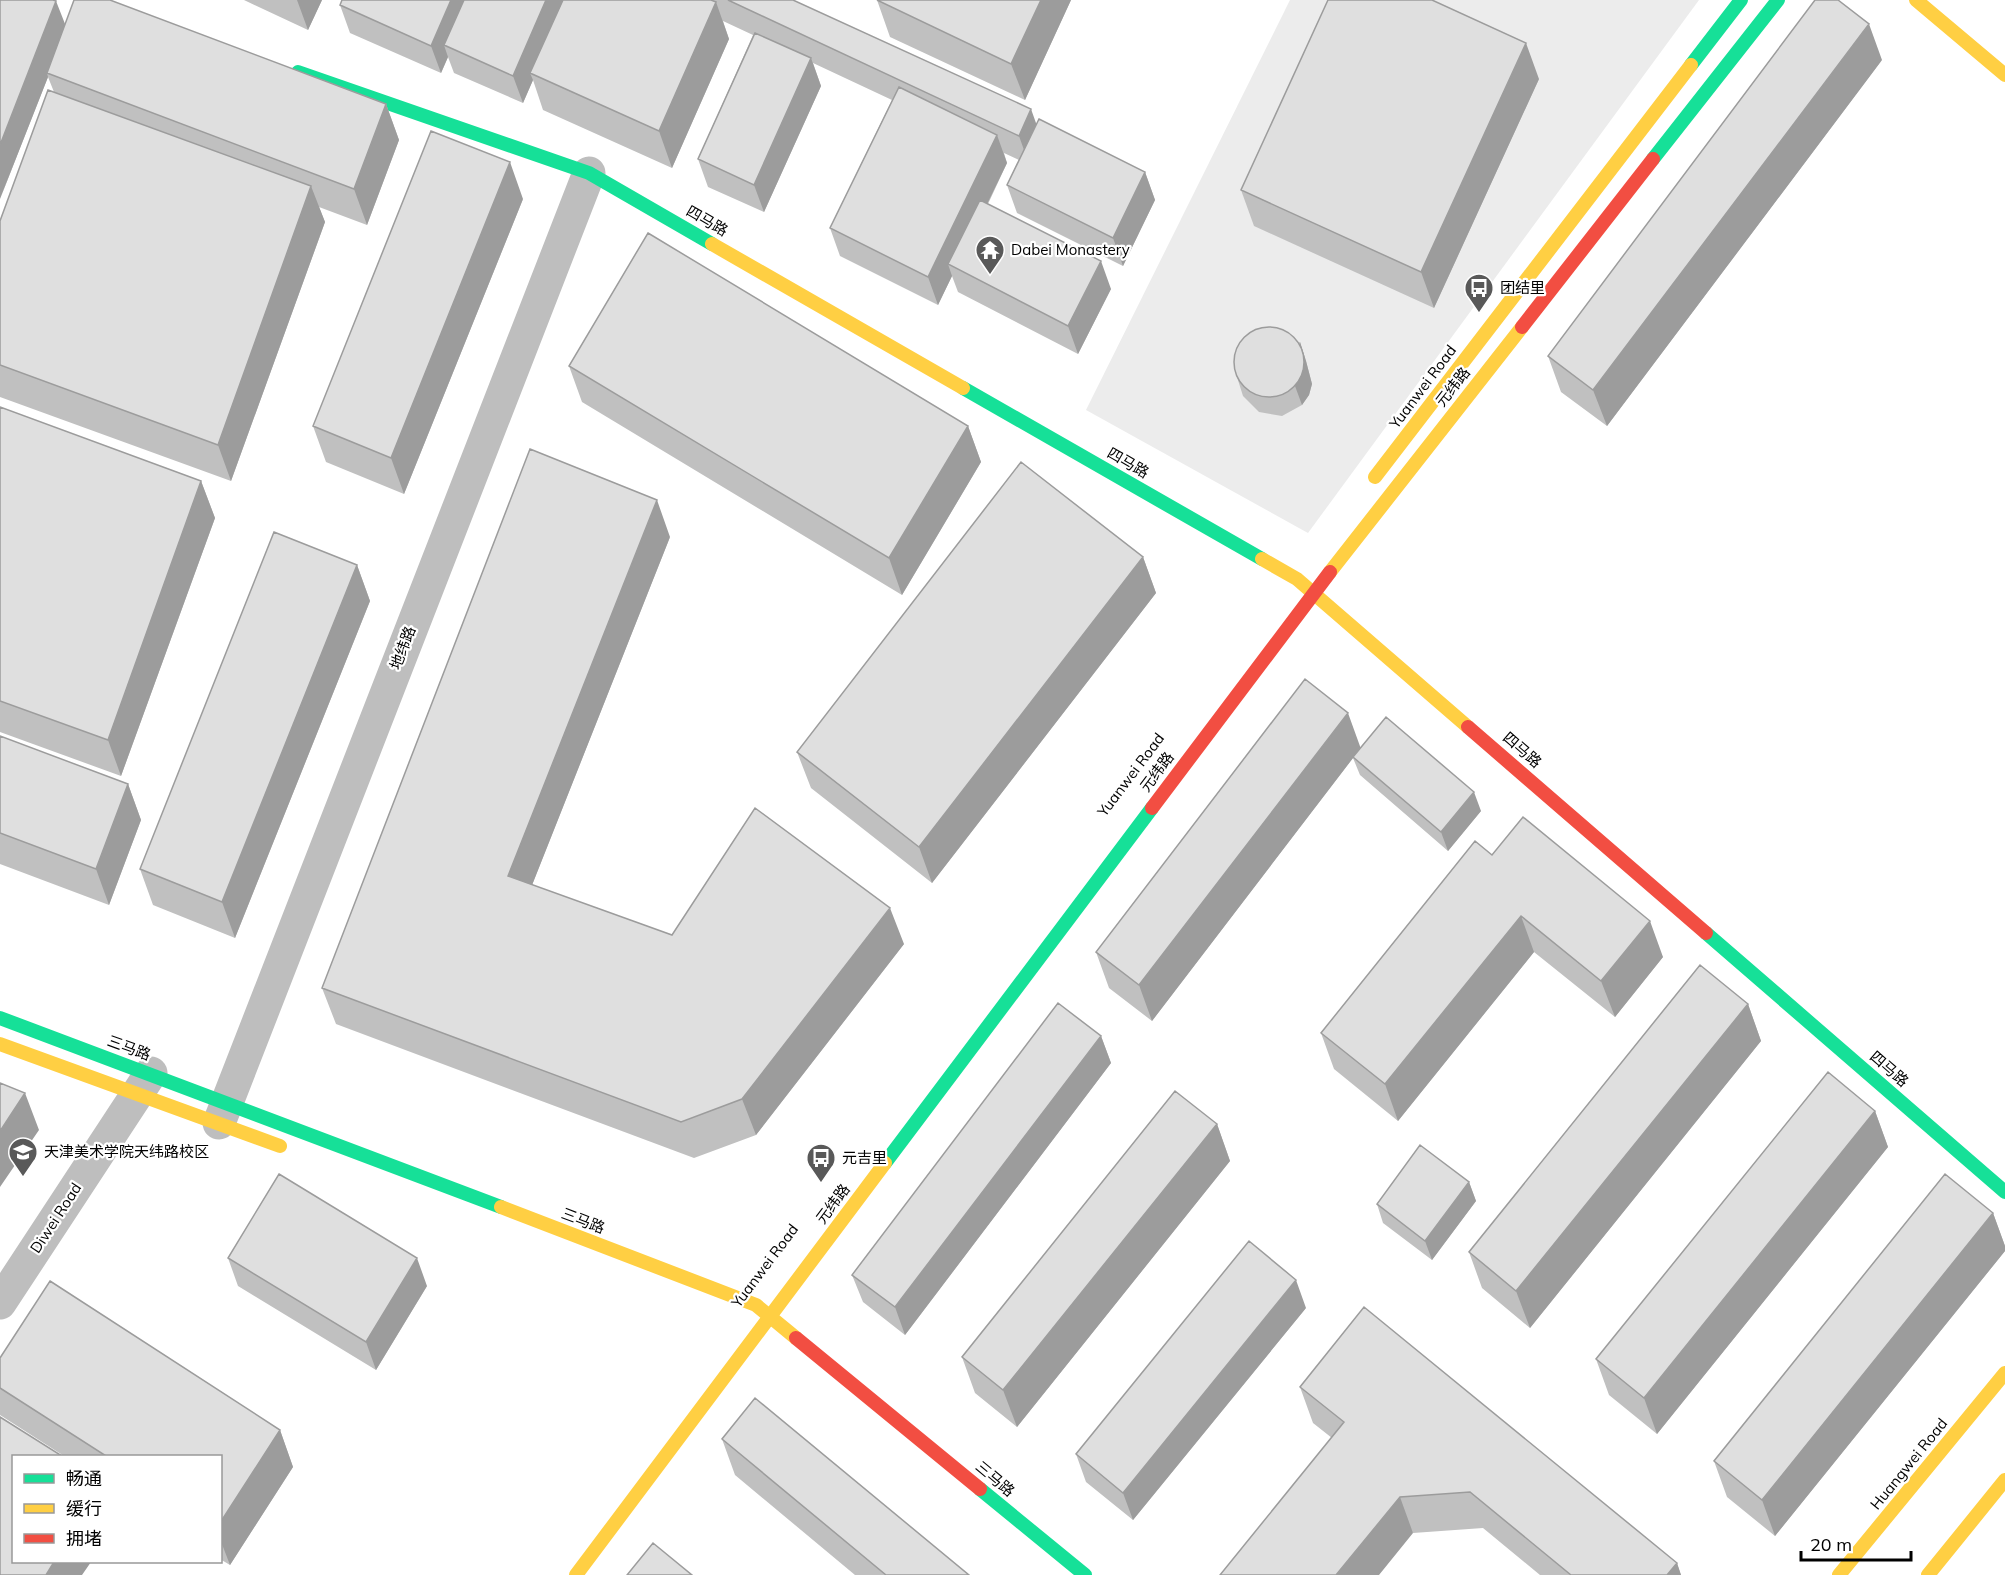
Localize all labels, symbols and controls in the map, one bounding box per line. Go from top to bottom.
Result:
street label: 四马路 [683,201,731,240]
temple icon: Dabei Monastery [974,234,1006,276]
place label: Dabei Monastery [1011,240,1130,259]
bus stop icon: 团结里 [1463,272,1495,314]
place label: 团结里 [1500,278,1545,297]
street label: Yuanwei Road [1384,341,1460,433]
street label: 元纬路 [1431,363,1474,410]
street label: 四马路 [1104,443,1152,482]
street label: 地纬路 [386,623,419,672]
street label: 四马路 [1499,728,1546,772]
street label: Yuanwei Road [1092,729,1168,821]
street label: 元纬路 [1135,748,1178,795]
street label: 三马路 [105,1031,154,1064]
street label: 四马路 [1866,1047,1913,1091]
school or university icon: 天津美术学院天纬路校区 [7,1136,39,1178]
place label: 天津美术学院天纬路校区 [44,1142,209,1161]
bus stop icon: 元吉里 [805,1142,837,1184]
place label: 元吉里 [842,1148,887,1167]
street label: Diwei Road [26,1179,85,1257]
street label: 元纬路 [811,1180,854,1227]
street label: 三马路 [559,1204,608,1237]
street label: Yuanwei Road [726,1220,802,1312]
street label: Huangwei Road [1866,1414,1951,1513]
legend [12,1455,222,1563]
street label: 三马路 [972,1457,1019,1500]
text: 畅通 [66,1467,102,1490]
text: 缓行 [66,1497,102,1520]
scale bar [1801,1524,1910,1562]
text: 拥堵 [66,1527,102,1550]
text: 20 m [1810,1533,1852,1556]

